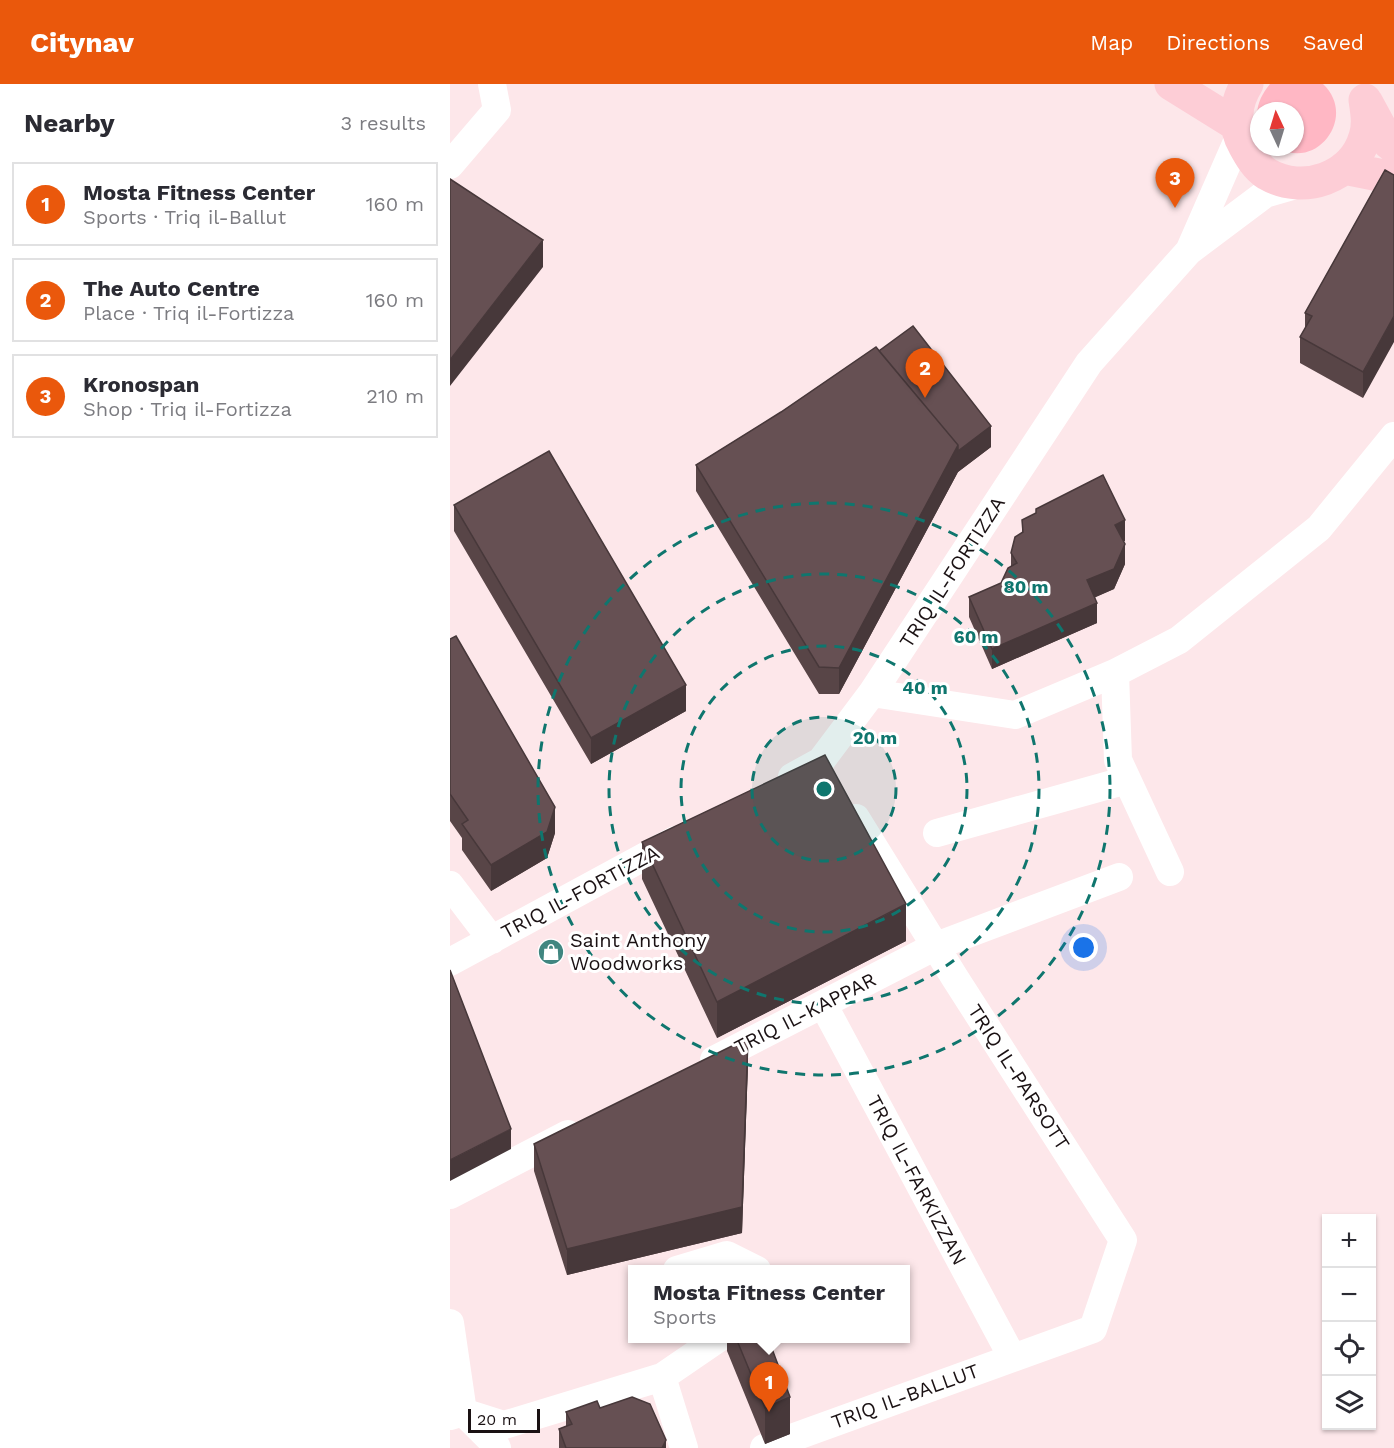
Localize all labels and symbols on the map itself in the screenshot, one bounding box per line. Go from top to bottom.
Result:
north arrow [1250,102,1304,156]
pin: 3 [1156,158,1194,208]
pin: 2 [906,348,944,398]
street label: TRIQ IL-FORTIZZA [894,492,1010,652]
text: 80 m [1004,576,1048,597]
text: 60 m [954,626,998,647]
text: 40 m [902,677,948,698]
text: 20 m [853,727,897,748]
centre of rings [814,779,834,799]
street label: TRIQ IL-FORTIZZA [497,840,663,944]
place label: Saint Anthony Woodworks [570,928,707,975]
your location [1069,933,1098,962]
shop icon: Saint Anthony Woodworks [536,937,566,967]
street label: TRIQ IL-KAPPAR [730,967,880,1059]
street label: TRIQ IL-PARSOTT [963,1000,1075,1154]
street label: TRIQ IL-FARKIZZAN [862,1091,972,1269]
street label: TRIQ IL-BALLUT [828,1358,982,1434]
pin: 1 [750,1362,788,1412]
scale bar [468,1406,540,1434]

